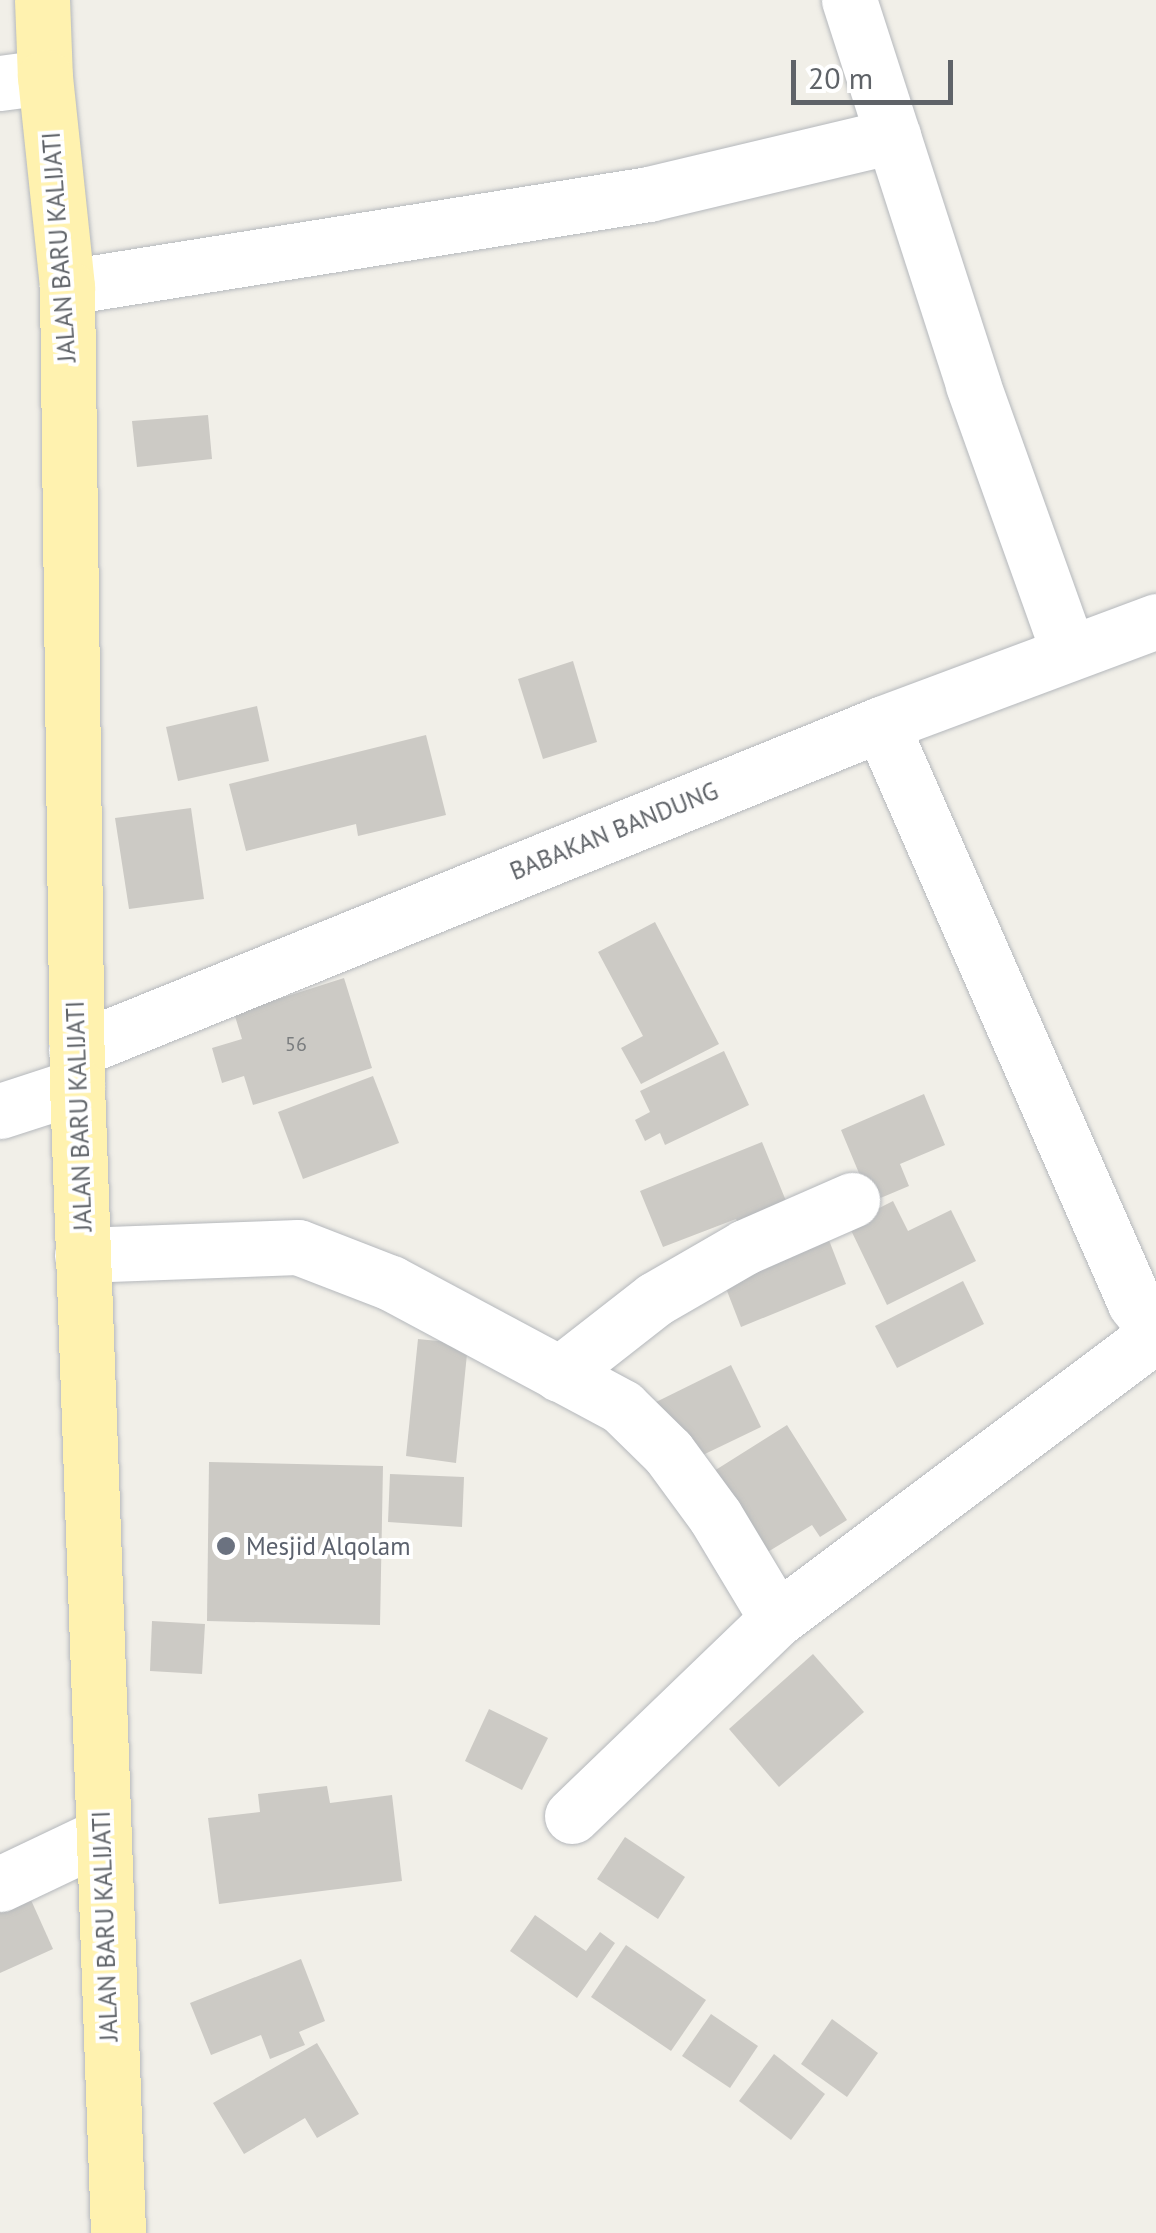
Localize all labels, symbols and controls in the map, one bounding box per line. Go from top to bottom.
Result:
scale bar [796,40,958,102]
text: 20 m [808,58,873,97]
street label: JALAN BARU KALIJATI [36,131,82,363]
street label: BABAKAN BANDUNG [506,776,722,886]
street label: JALAN BARU KALIJATI [60,1000,98,1232]
house number: 56 [285,1032,307,1056]
place label: Mesjid Alqolam [246,1531,411,1561]
marker: Mesjid Alqolam [215,1535,237,1557]
street label: JALAN BARU KALIJATI [86,1810,124,2042]

